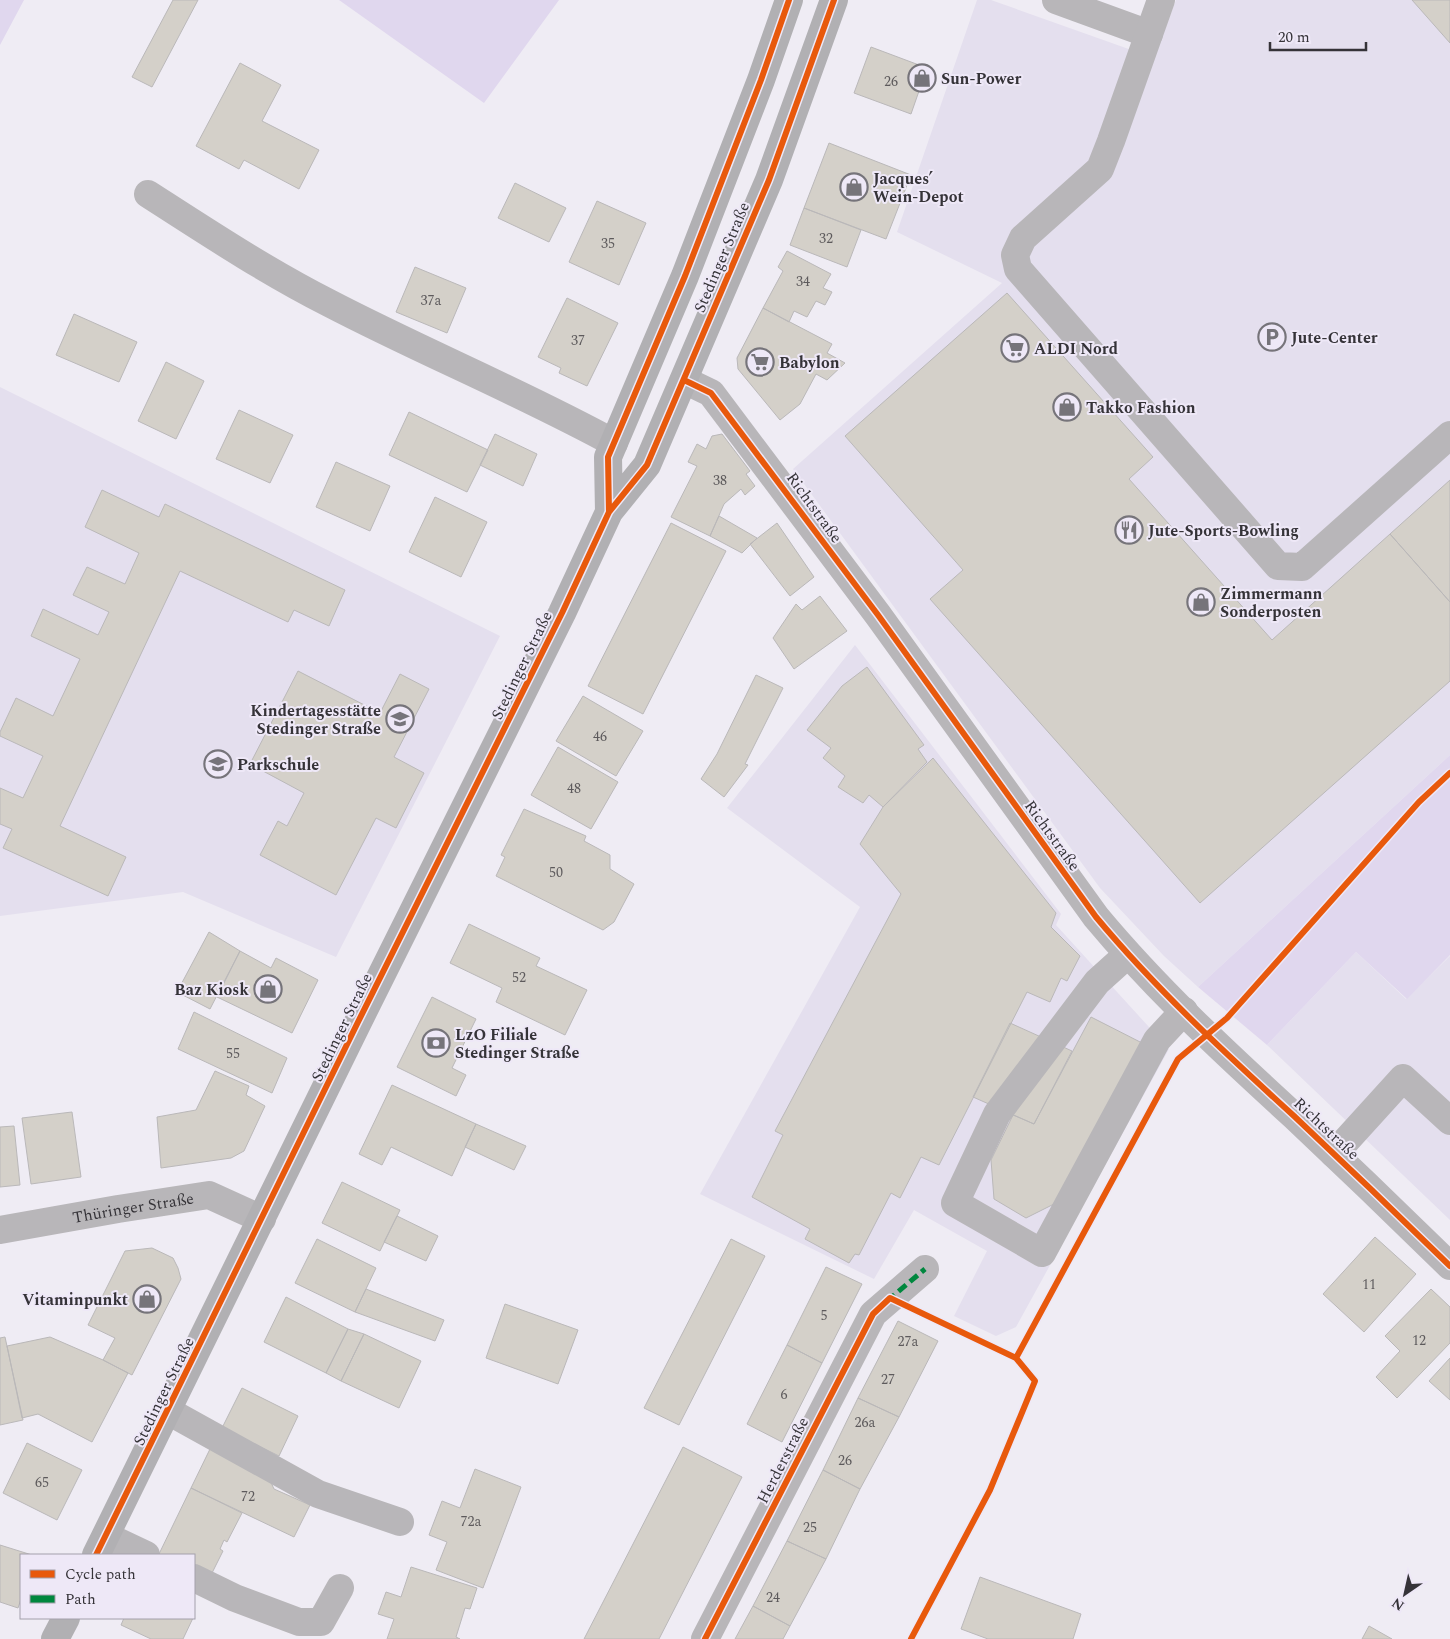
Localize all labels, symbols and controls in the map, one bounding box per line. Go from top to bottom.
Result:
scale bar [1270,20,1366,52]
text: 20 m [1278,26,1310,49]
shop icon: Sun-Power [907,63,937,93]
place label: Sun-Power [941,67,1021,91]
house number: 26 [884,71,898,92]
place label: Jacques’ Wein-Depot [873,167,964,209]
shop icon: Jacques’ Wein-Depot [839,172,869,202]
street label: Stedinger Straße [688,198,756,316]
house number: 32 [819,228,833,249]
house number: 35 [601,233,615,254]
house number: 34 [796,271,810,292]
house number: 37a [421,290,442,311]
parking icon: Jute-Center [1257,322,1287,352]
place label: Jute-Center [1291,326,1378,350]
house number: 37 [571,330,585,351]
supermarket icon: ALDI Nord [1000,333,1030,363]
place label: ALDI Nord [1034,337,1118,361]
supermarket icon: Babylon [745,347,775,377]
place label: Babylon [779,351,840,375]
shop icon: Takko Fashion [1052,392,1082,422]
place label: Takko Fashion [1086,396,1196,420]
street label: Richtstraße [780,467,848,548]
house number: 38 [713,470,727,491]
restaurant icon: Jute-Sports-Bowling [1114,515,1144,545]
place label: Jute-Sports-Bowling [1148,519,1299,543]
place label: Zimmermann Sonderposten [1220,582,1323,624]
shop icon: Zimmermann Sonderposten [1186,587,1216,617]
street label: Stedinger Straße [485,607,559,724]
place label: Kindertagesstätte Stedinger Straße [250,699,381,741]
school or university icon: Kindertagesstätte Stedinger Straße [385,704,415,734]
house number: 46 [593,726,607,747]
school or university icon: Parkschule [203,749,233,779]
place label: Parkschule [237,753,319,777]
house number: 48 [567,778,581,799]
street label: Richtstraße [1018,795,1086,876]
house number: 50 [549,862,563,883]
house number: 52 [512,967,526,988]
street label: Stedinger Straße [305,969,379,1086]
shop icon: Baz Kiosk [253,974,283,1004]
place label: Baz Kiosk [174,978,249,1002]
place label: LzO Filiale Stedinger Straße [455,1023,579,1065]
bank icon: LzO Filiale Stedinger Straße [421,1028,451,1058]
house number: 55 [226,1043,240,1064]
street label: Richtstraße [1288,1092,1365,1166]
street label: Thüringer Straße [71,1187,196,1230]
house number: 11 [1362,1274,1376,1295]
shop icon: Vitaminpunkt [132,1284,162,1314]
place label: Vitaminpunkt [22,1288,128,1312]
house number: 5 [821,1305,828,1326]
house number: 12 [1412,1330,1426,1351]
house number: 27a [898,1331,919,1352]
street label: Stedinger Straße [127,1333,201,1450]
house number: 27 [881,1369,895,1390]
house number: 6 [781,1384,788,1405]
house number: 26a [855,1412,876,1433]
street label: Herderstraße [751,1413,815,1508]
house number: 26 [838,1450,852,1471]
house number: 65 [35,1472,49,1493]
house number: 72 [241,1486,255,1507]
house number: 72a [461,1511,482,1532]
house number: 25 [803,1517,817,1538]
legend [20,1554,195,1619]
text: Cycle path [65,1563,136,1586]
north arrow [1380,1569,1430,1619]
house number: 24 [766,1587,780,1608]
text: Path [65,1588,96,1611]
text: N [1387,1592,1409,1616]

